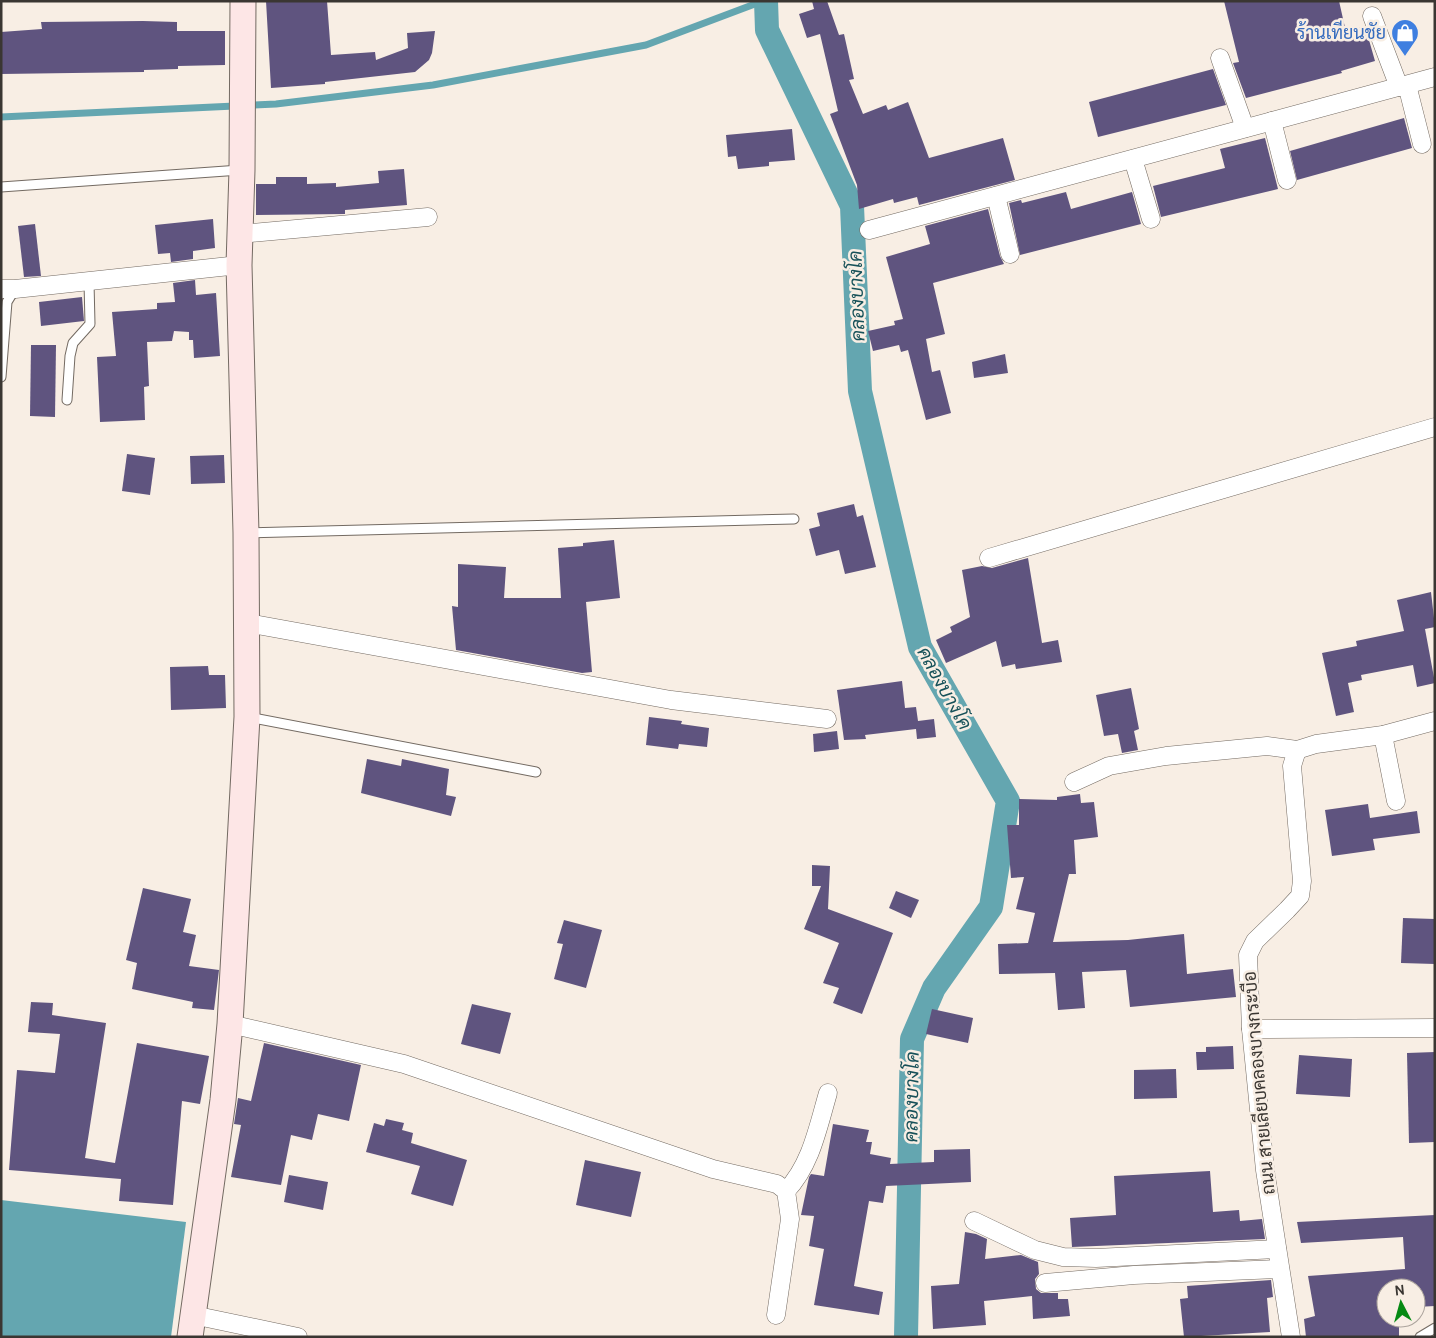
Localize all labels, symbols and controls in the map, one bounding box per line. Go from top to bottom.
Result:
shop icon: ร้านเทียนชัย [1390,18,1420,57]
place label: ร้านเทียนชัย [1297,20,1386,44]
water label: คลองบางโค [842,250,870,342]
water label: คลองบางโค [912,642,978,734]
street label: ถนน สายเลียบคลองบางกระบือ [1236,970,1280,1196]
water label: คลองบางโค [898,1051,924,1143]
north arrow [1376,1278,1426,1328]
text: N [1394,1281,1406,1300]

